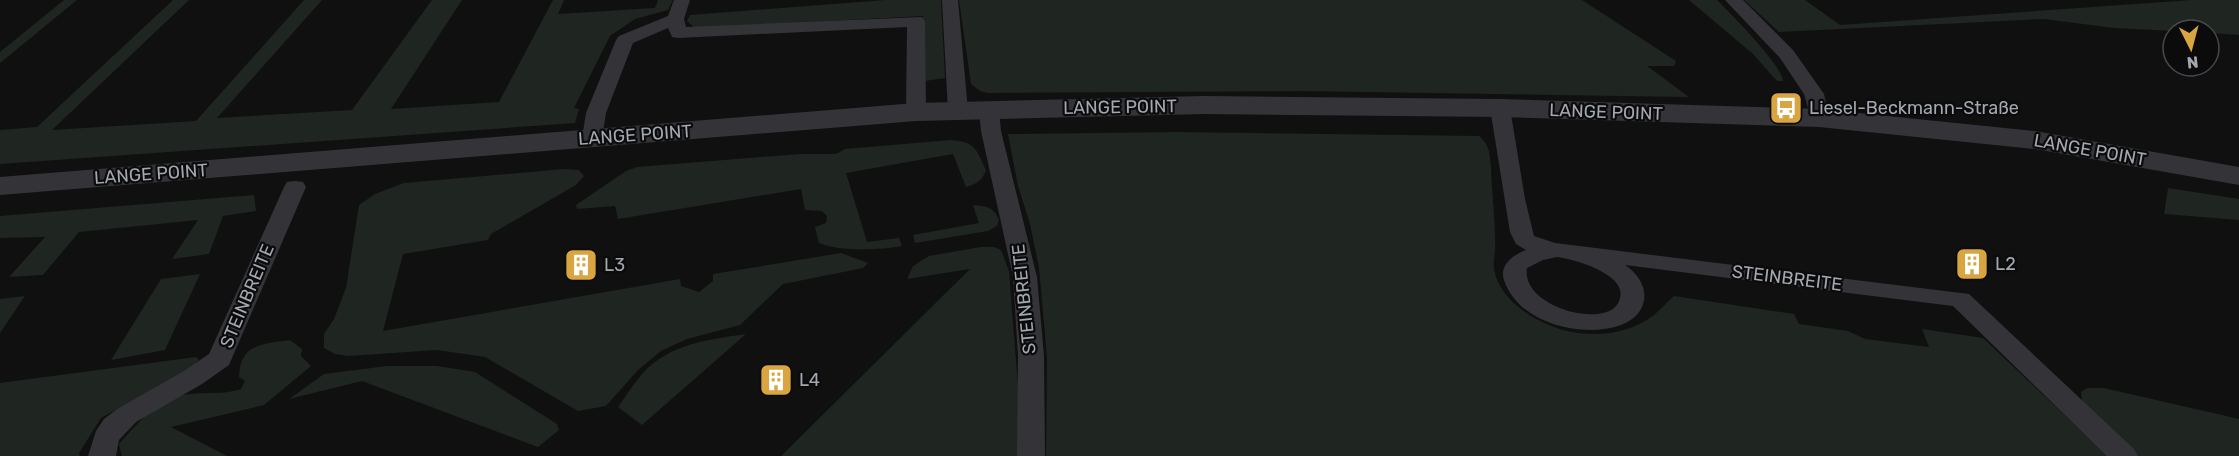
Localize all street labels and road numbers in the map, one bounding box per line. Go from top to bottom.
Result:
street label: LANGE POINT [1063,95,1177,119]
street label: LANGE POINT [1549,99,1663,125]
street label: LANGE POINT [577,120,693,150]
street label: LANGE POINT [2032,129,2148,171]
street label: LANGE POINT [93,159,209,189]
street label: STEINBREITE [215,241,279,351]
street label: STEINBREITE [1007,243,1041,355]
street label: STEINBREITE [1731,260,1843,296]

